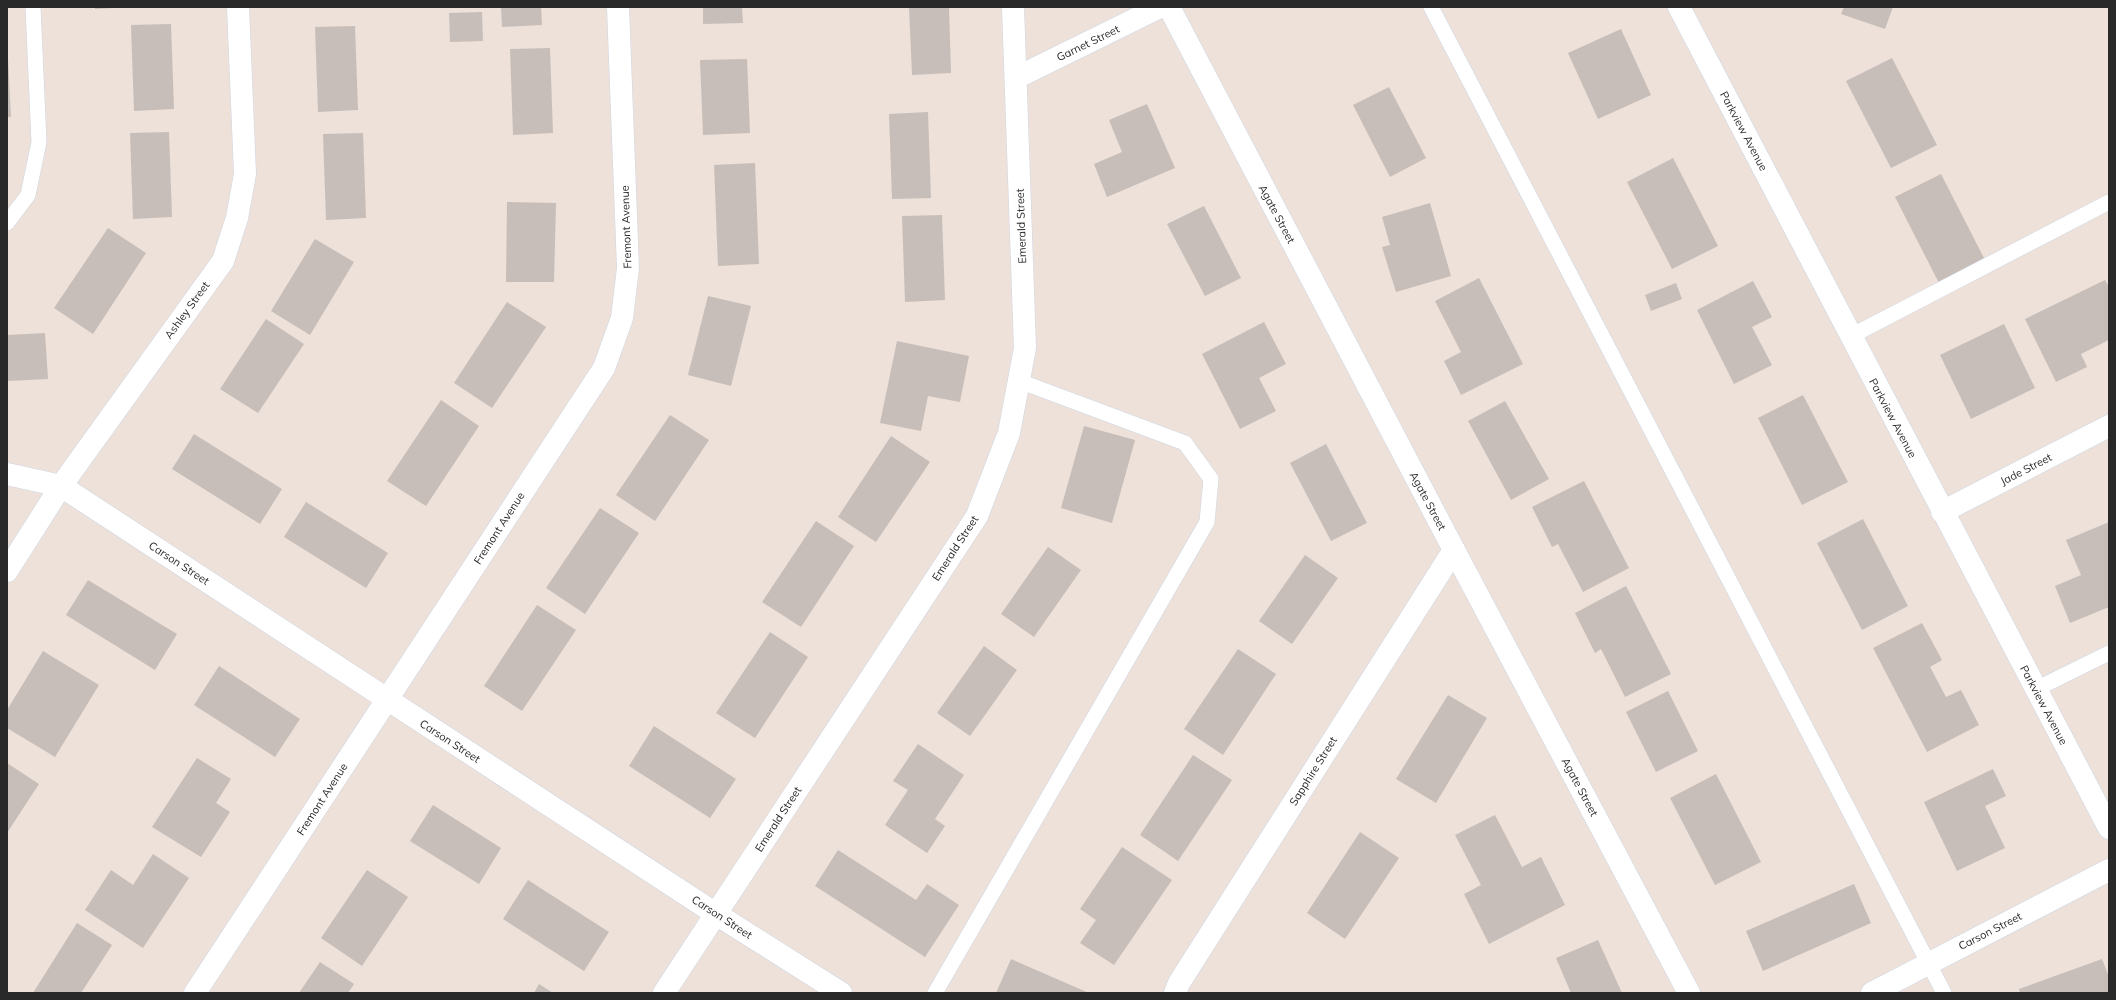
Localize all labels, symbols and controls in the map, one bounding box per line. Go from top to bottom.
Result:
street label: Garnet Street [1054,22,1122,64]
street label: Parkview Avenue [1717,89,1771,173]
street label: Agate Street [1256,182,1298,246]
street label: Fremont Avenue [618,185,634,269]
street label: Emerald Street [1013,188,1029,264]
street label: Ashley Street [161,278,213,341]
street label: Parkview Avenue [1866,376,1920,460]
street label: Jade Street [1998,450,2054,488]
street label: Agate Street [1407,469,1449,533]
street label: Fremont Avenue [470,489,528,567]
street label: Emerald Street [929,513,981,583]
street label: Carson Street [146,538,212,588]
street label: Parkview Avenue [2017,663,2071,747]
street label: Carson Street [417,716,483,766]
street label: Sapphire Street [1286,734,1340,808]
street label: Agate Street [1559,755,1601,819]
street label: Fremont Avenue [293,760,351,838]
street label: Emerald Street [752,784,804,854]
street label: Carson Street [689,892,755,942]
street label: Carson Street [1956,909,2024,953]

